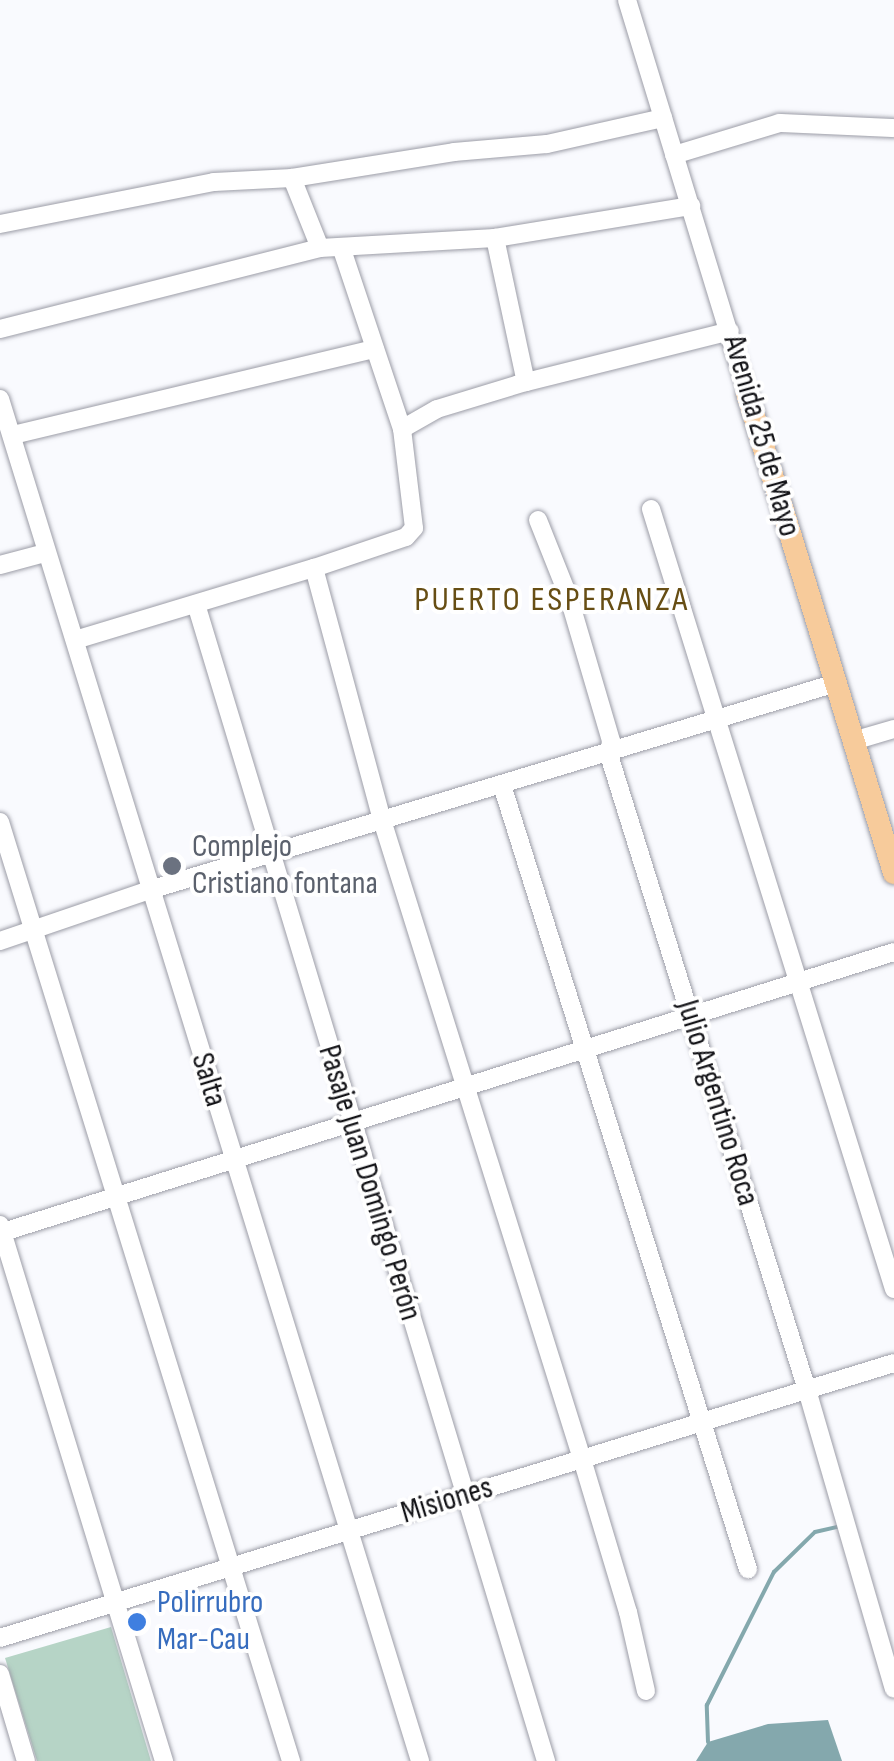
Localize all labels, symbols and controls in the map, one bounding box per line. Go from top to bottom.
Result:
street label: Avenida 25 de Mayo [714,331,808,541]
district label: PUERTO ESPERANZA [414,579,690,621]
place label: Complejo Cristiano fontana [192,829,378,904]
marker: Complejo Cristiano fontana [161,855,183,877]
street label: Julio Argentino Roca [667,995,767,1211]
street label: Pasaje Juan Domingo Perón [309,1041,429,1325]
street label: Salta [182,1049,234,1111]
street label: Misiones [397,1469,497,1533]
place label: Polirrubro Mar-Cau [157,1585,263,1660]
marker: Polirrubro Mar-Cau [126,1611,148,1633]

